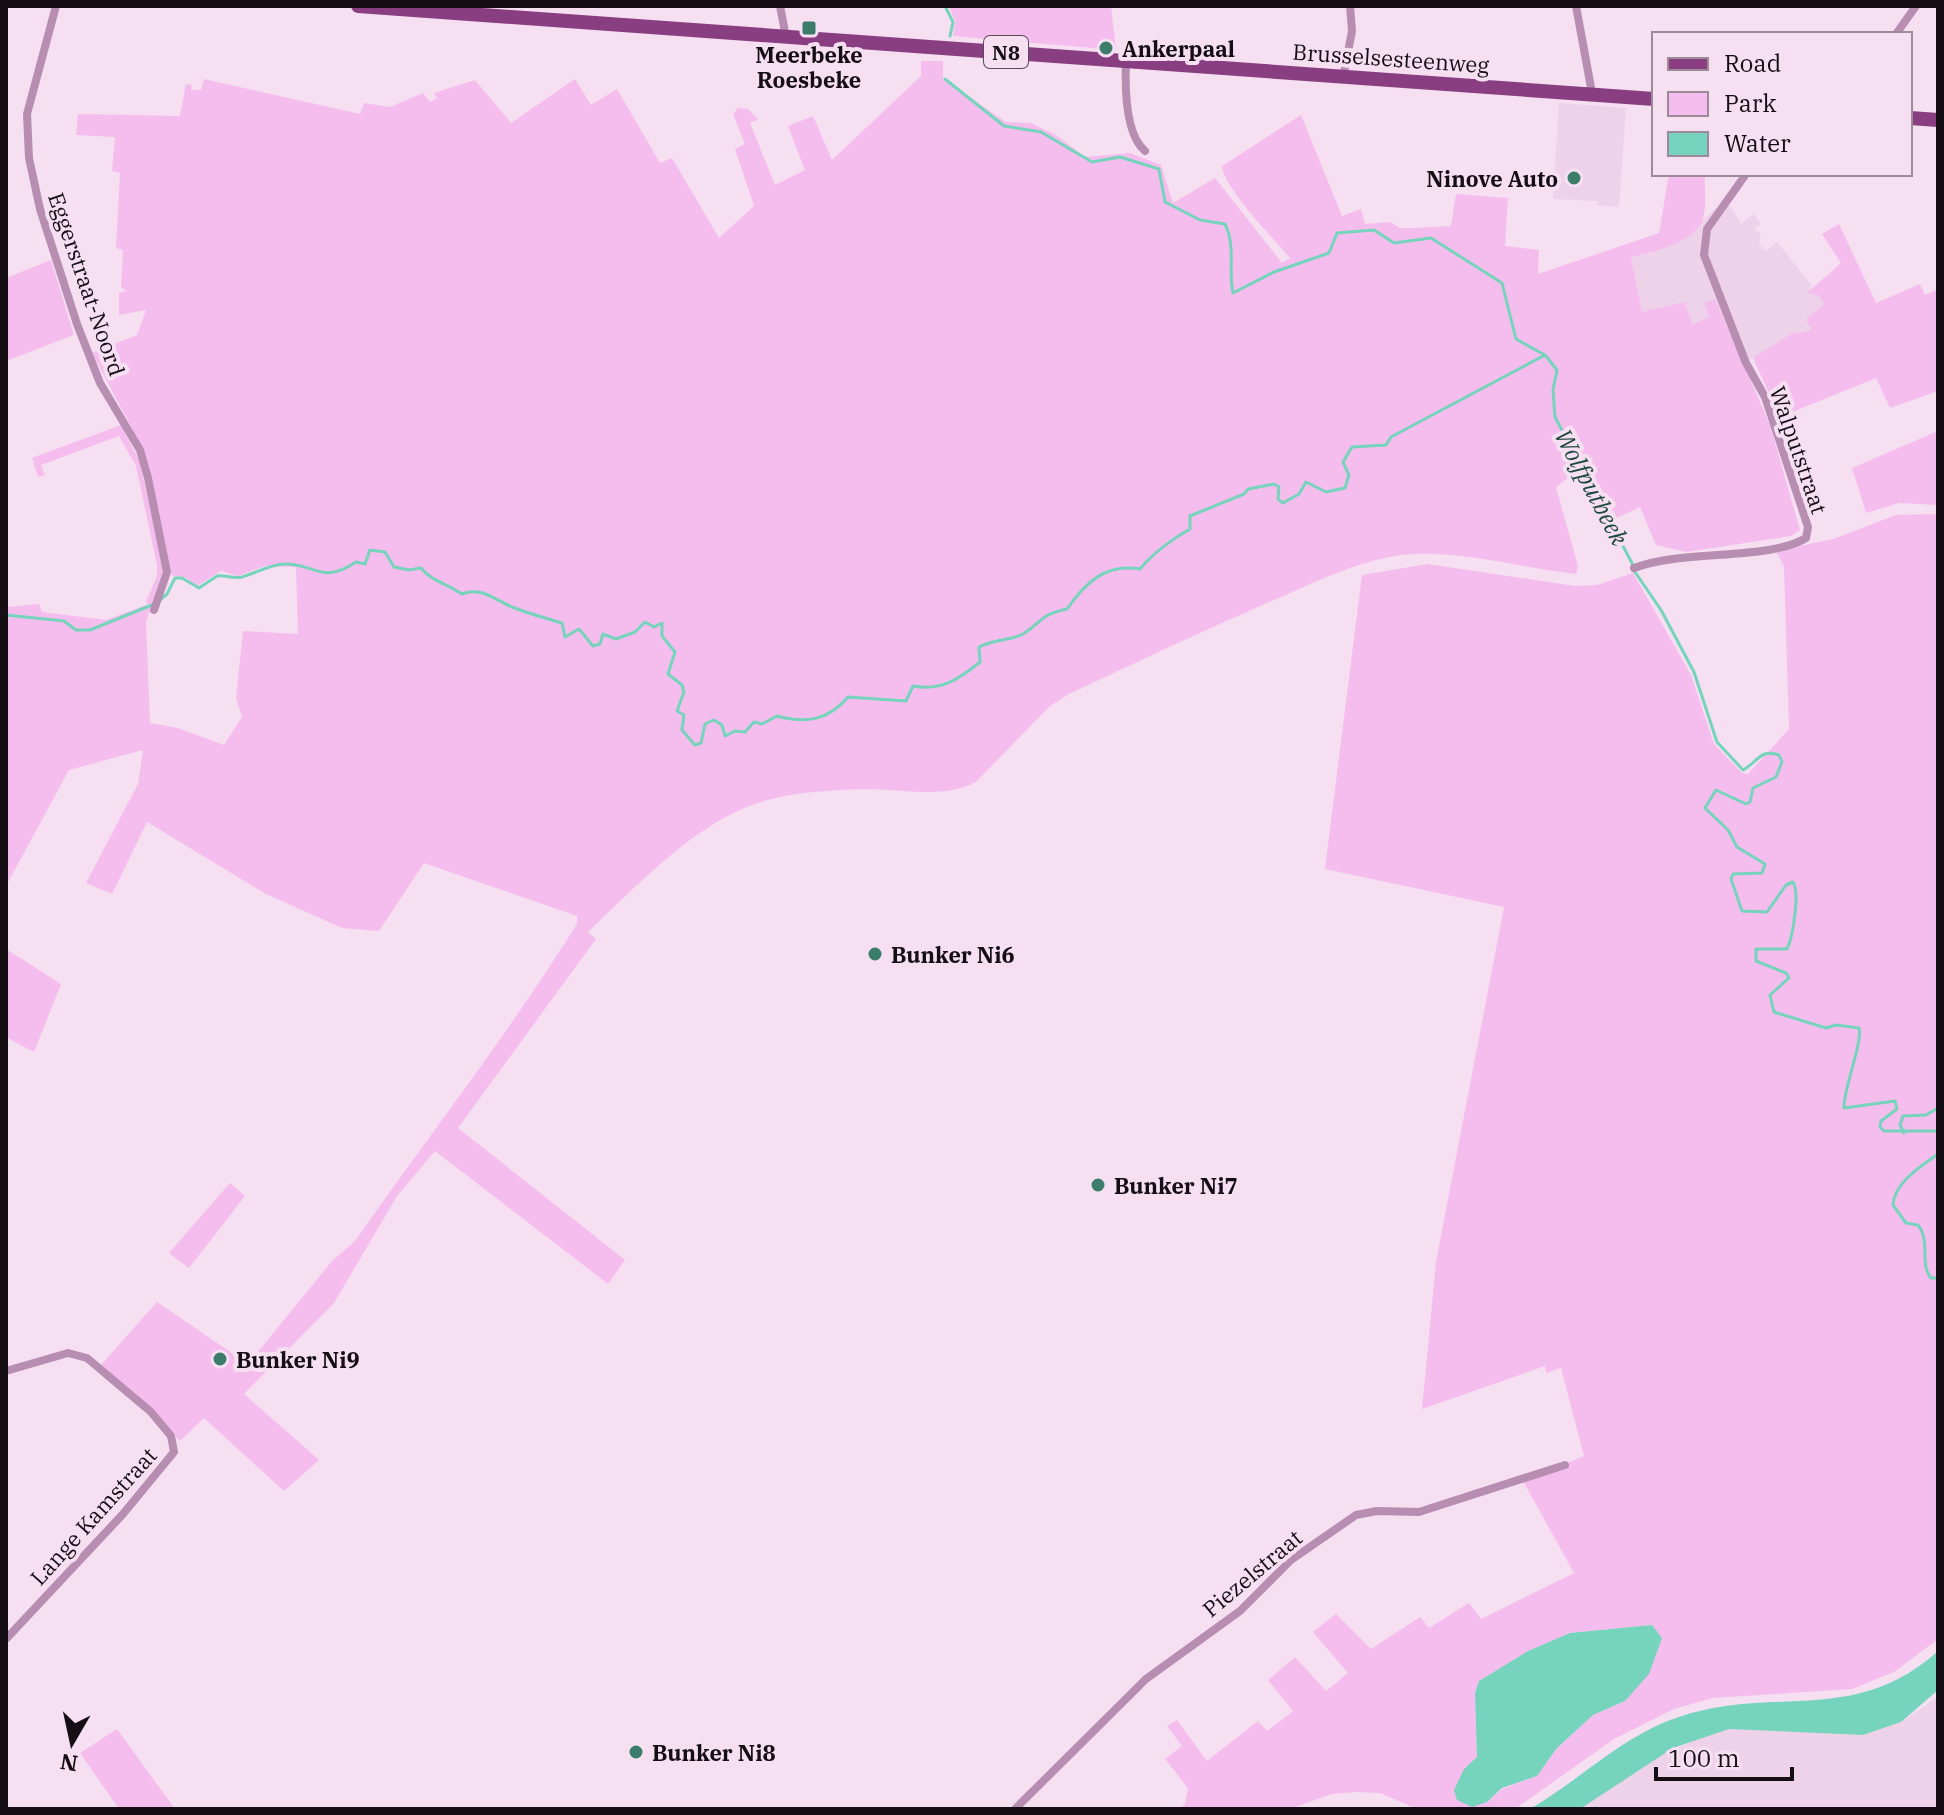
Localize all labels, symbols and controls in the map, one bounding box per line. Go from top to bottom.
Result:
marker: Meerbeke Roesbeke [800,19,818,37]
legend [1652,32,1912,176]
place label: Ankerpaal [1122,34,1235,63]
road number: N8 [984,36,1028,68]
street label: Brusselsesteenweg [1292,37,1490,79]
marker: Ankerpaal [1097,39,1115,57]
place label: Meerbeke Roesbeke [755,40,863,94]
text: Road [1724,47,1781,79]
text: Park [1724,87,1776,119]
text: Water [1724,127,1791,159]
place label: Ninove Auto [1426,164,1558,193]
marker: Ninove Auto [1565,169,1583,187]
street label: Eggerstraat-Noord [42,188,132,380]
street label: Walputstraat [1764,382,1834,518]
water label: Wolfputbeek [1548,423,1636,551]
place label: Bunker Ni6 [891,940,1015,969]
marker: Bunker Ni6 [866,945,884,963]
place label: Bunker Ni7 [1114,1171,1238,1200]
marker: Bunker Ni7 [1089,1176,1107,1194]
place label: Bunker Ni9 [236,1345,360,1374]
marker: Bunker Ni9 [211,1350,229,1368]
street label: Lange Kamstraat [23,1441,163,1591]
street label: Piezelstraat [1196,1523,1308,1623]
north arrow [32,1703,112,1783]
scale bar [1656,1731,1792,1781]
place label: Bunker Ni8 [652,1738,776,1767]
text: 100 m [1668,1742,1740,1774]
marker: Bunker Ni8 [627,1743,645,1761]
text: N [58,1748,80,1779]

